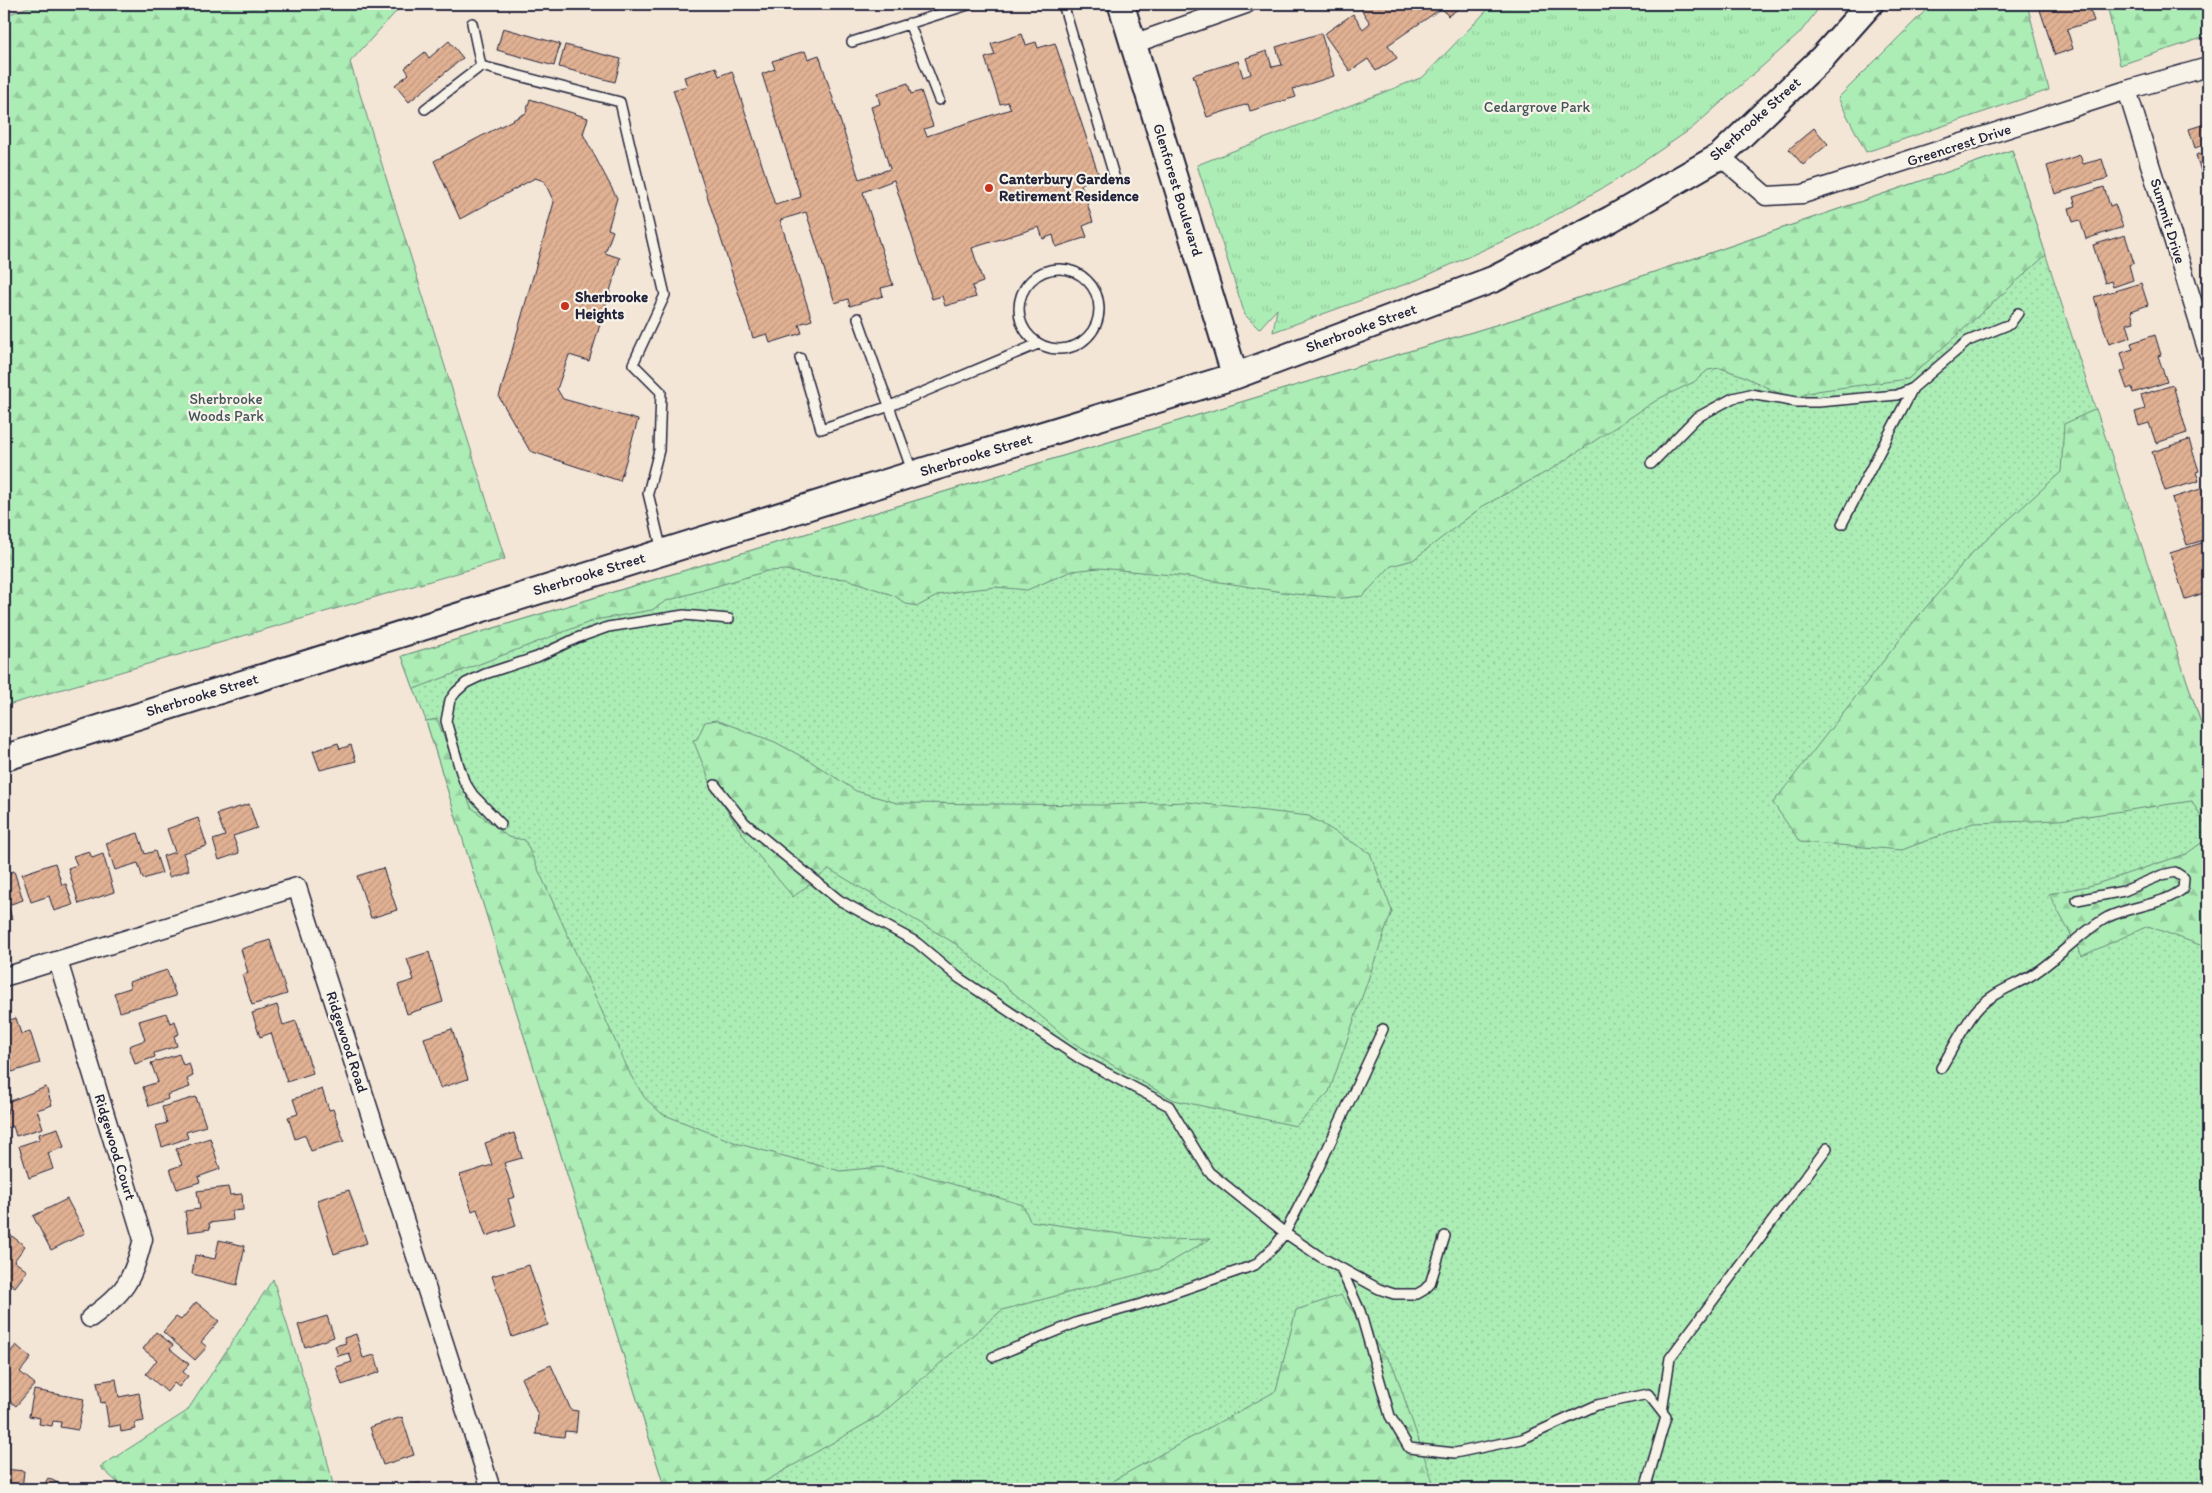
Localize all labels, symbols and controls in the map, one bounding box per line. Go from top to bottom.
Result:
street label: Sherbrooke Street [1706,73,1805,165]
park label: Cedargrove Park [1484,98,1590,116]
street label: Greencrest Drive [1905,120,2013,170]
street label: Glenforest Boulevard [1149,121,1207,259]
place label: Canterbury Gardens Retirement Residence [999,170,1139,205]
street label: Summit Drive [2147,176,2189,266]
marker: Canterbury Gardens Retirement Residence [983,182,995,194]
place label: Sherbrooke Heights [575,288,648,324]
street label: Sherbrooke Street [1303,299,1419,356]
marker: Sherbrooke Heights [559,300,571,312]
park label: Sherbrooke Woods Park [188,390,264,425]
street label: Sherbrooke Street [918,429,1035,481]
street label: Sherbrooke Street [531,548,648,600]
street label: Sherbrooke Street [144,669,261,721]
street label: Ridgewood Road [322,989,372,1095]
street label: Ridgewood Court [90,1092,140,1203]

